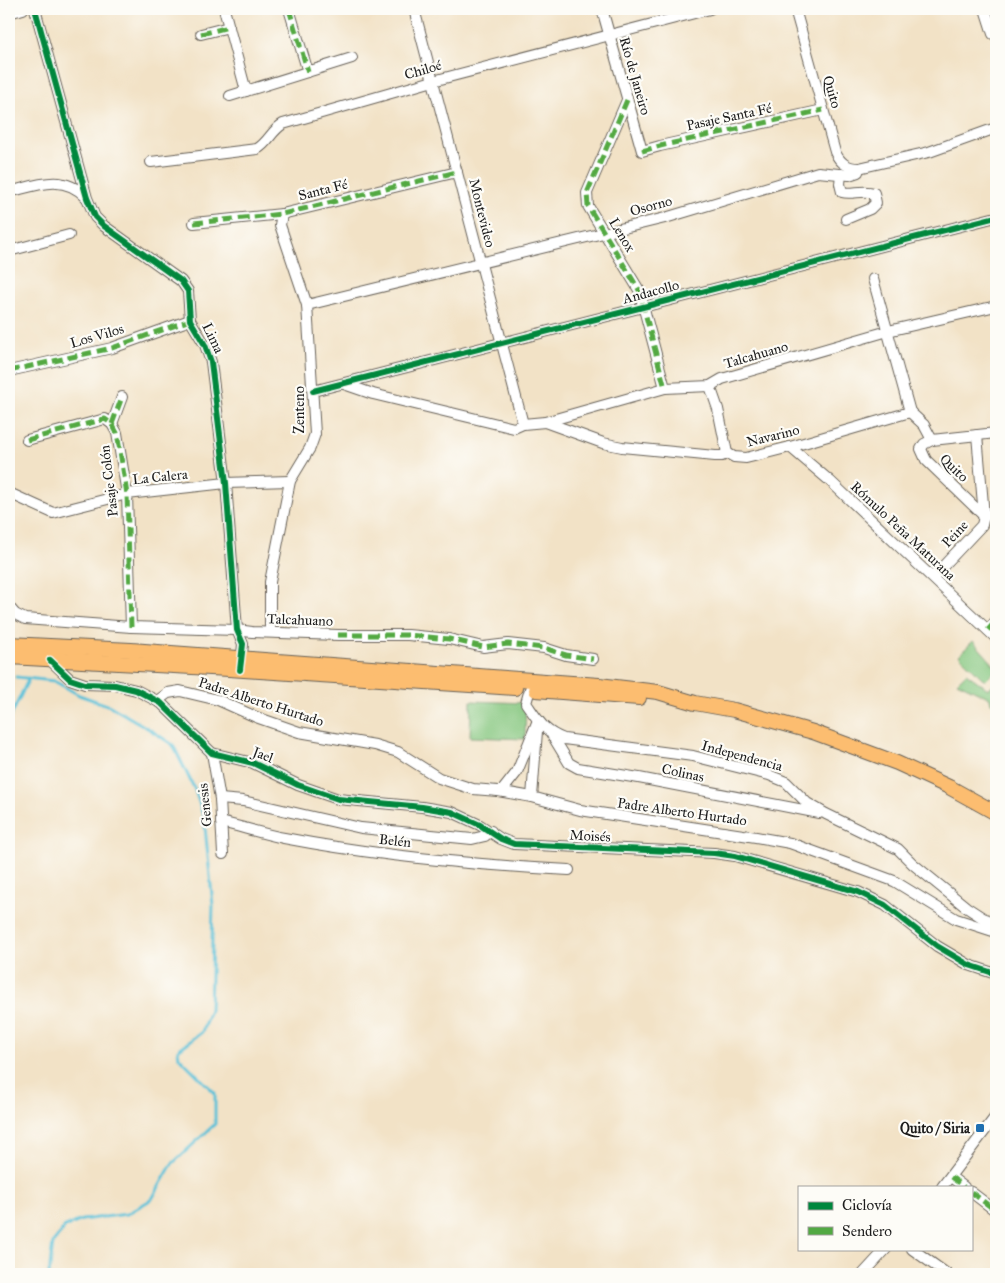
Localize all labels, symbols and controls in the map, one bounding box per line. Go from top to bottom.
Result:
street label: Río de Janeiro [615,35,654,117]
street label: Chiloé [402,57,444,83]
street label: Quito [819,74,845,110]
street label: Pasaje Santa Fé [685,100,773,134]
street label: Santa Fé [297,176,349,204]
street label: Montevideo [465,177,499,249]
street label: Osorno [628,192,674,220]
street label: Lenox [605,215,639,256]
street label: Andacollo [620,276,681,308]
street label: Los Vilos [68,320,126,352]
street label: Lima [198,320,228,356]
street label: Talcahuano [722,338,790,372]
street label: Zenteno [291,386,308,434]
street label: Navarino [745,421,801,451]
street label: Pasaje Colón [96,444,122,518]
street label: Quito [936,450,972,486]
street label: La Calera [132,466,189,488]
street label: Rómulo Peña Maturana [847,478,959,584]
street label: Peine [938,517,972,551]
street label: Talcahuano [267,610,333,630]
street label: Padre Alberto Hurtado [196,674,326,730]
street label: Independencia [700,737,784,775]
street label: Jael [248,743,276,768]
street label: Colinas [660,760,706,786]
street label: Genesis [194,782,216,828]
street label: Padre Alberto Hurtado [616,794,748,830]
street label: Moisés [569,826,611,846]
street label: Belén [378,831,412,851]
place label: Quito / Siria [900,1120,971,1138]
marker: Quito / Siria [974,1122,986,1134]
legend [798,1186,972,1250]
text: Ciclovía [842,1196,893,1214]
text: Sendero [842,1222,892,1240]

